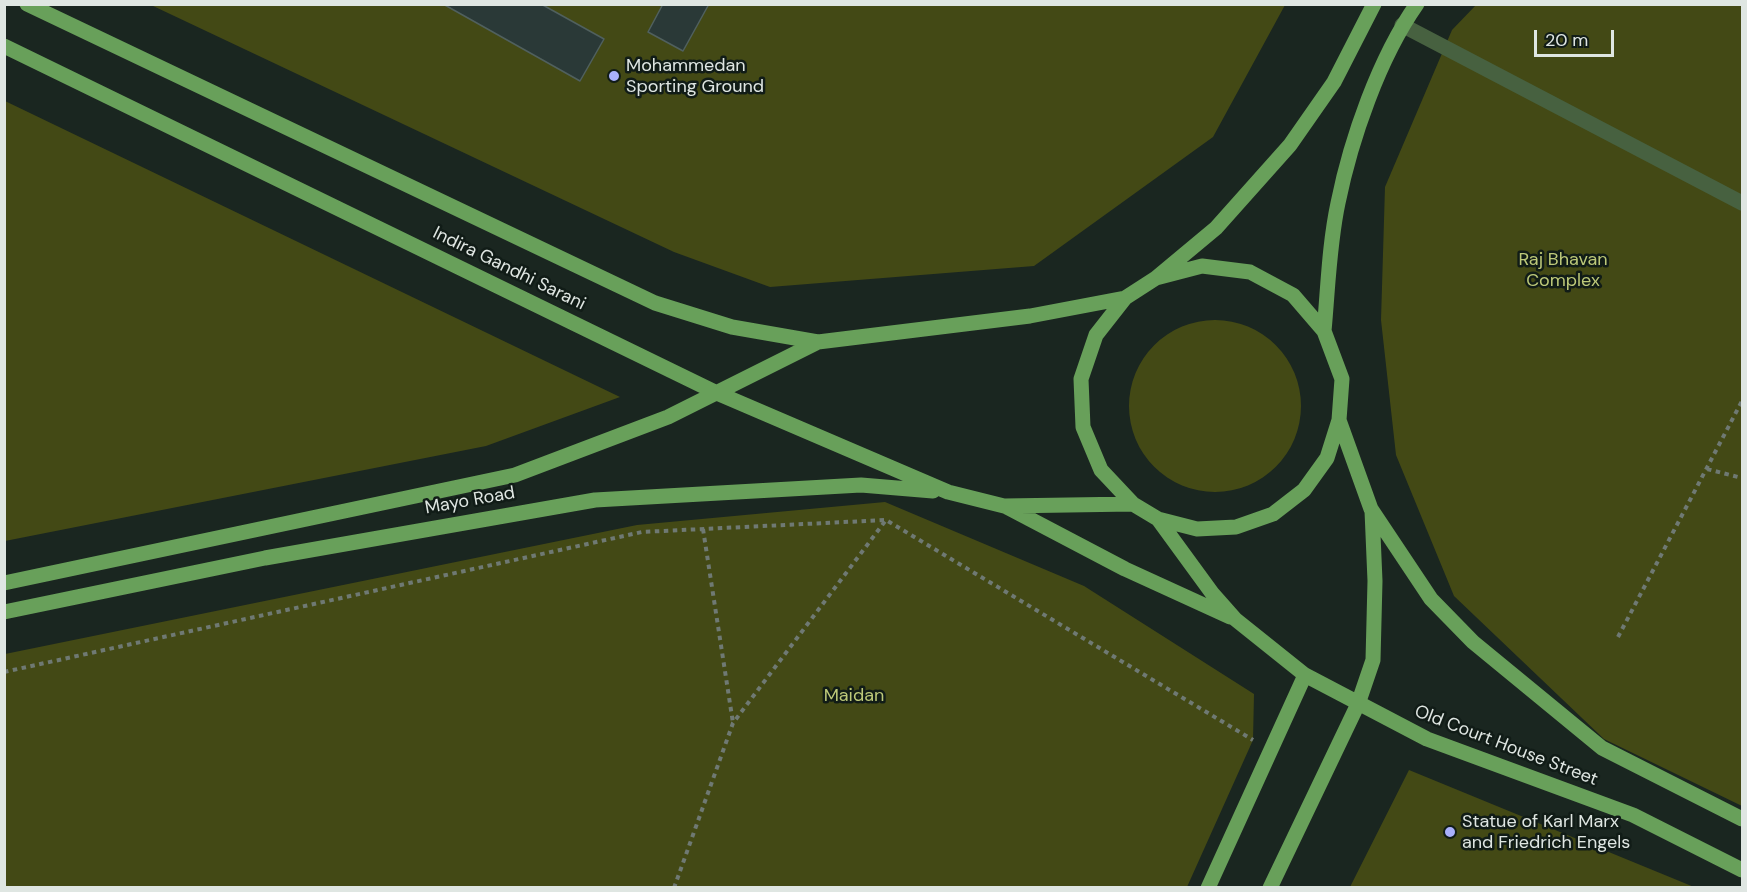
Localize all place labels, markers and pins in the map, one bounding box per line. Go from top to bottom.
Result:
place label: Mohammedan Sporting Ground [626,55,764,98]
marker: Mohammedan Sporting Ground [607,69,621,83]
place label: Statue of Karl Marx and Friedrich Engels [1462,811,1630,854]
marker: Statue of Karl Marx and Friedrich Engels [1443,825,1457,839]

